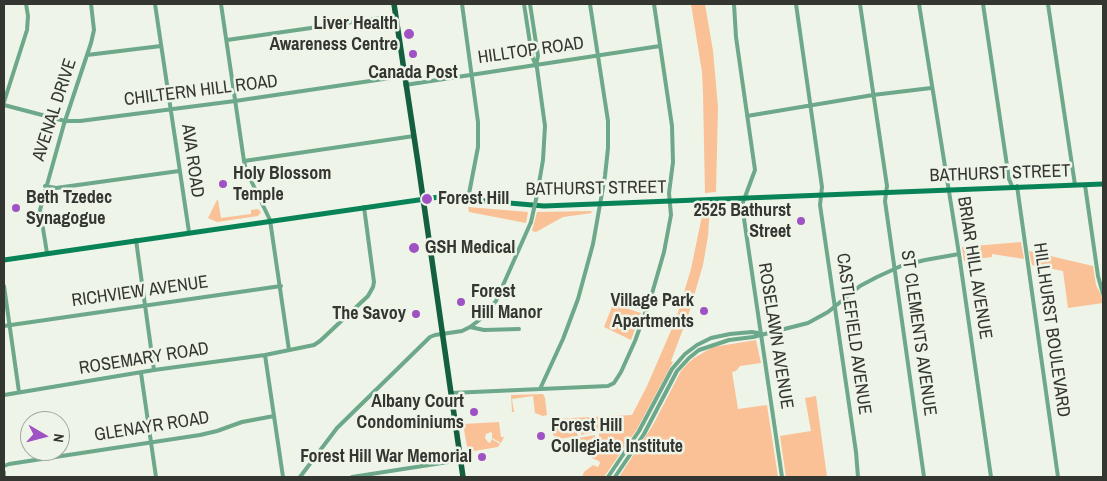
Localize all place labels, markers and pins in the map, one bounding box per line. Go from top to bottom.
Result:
place label: Liver Health Awareness Centre [269,13,398,56]
marker: Liver Health Awareness Centre [402,27,416,41]
marker: Canada Post [407,48,419,60]
place label: Canada Post [368,62,458,84]
place label: Holy Blossom Temple [233,163,331,205]
marker: Holy Blossom Temple [217,178,229,190]
place label: Beth Tzedec Synagogue [26,187,112,230]
place label: Forest Hill [438,188,509,210]
marker: Forest Hill [420,192,434,206]
place label: 2525 Bathurst Street [693,200,791,242]
marker: Beth Tzedec Synagogue [10,202,22,214]
marker: 2525 Bathurst Street [795,215,807,227]
place label: GSH Medical [425,237,515,259]
marker: GSH Medical [407,241,421,255]
place label: Forest Hill Manor [471,281,542,324]
place label: Village Park Apartments [611,290,694,332]
marker: Forest Hill Manor [455,296,467,308]
place label: The Savoy [332,303,406,325]
marker: Village Park Apartments [698,305,710,317]
marker: The Savoy [410,308,422,320]
place label: Albany Court Condominiums [357,391,464,434]
marker: Albany Court Condominiums [468,406,480,418]
place label: Forest Hill Collegiate Institute [551,415,683,458]
marker: Forest Hill Collegiate Institute [535,430,547,442]
place label: Forest Hill War Memorial [300,446,472,468]
marker: Forest Hill War Memorial [476,451,488,463]

